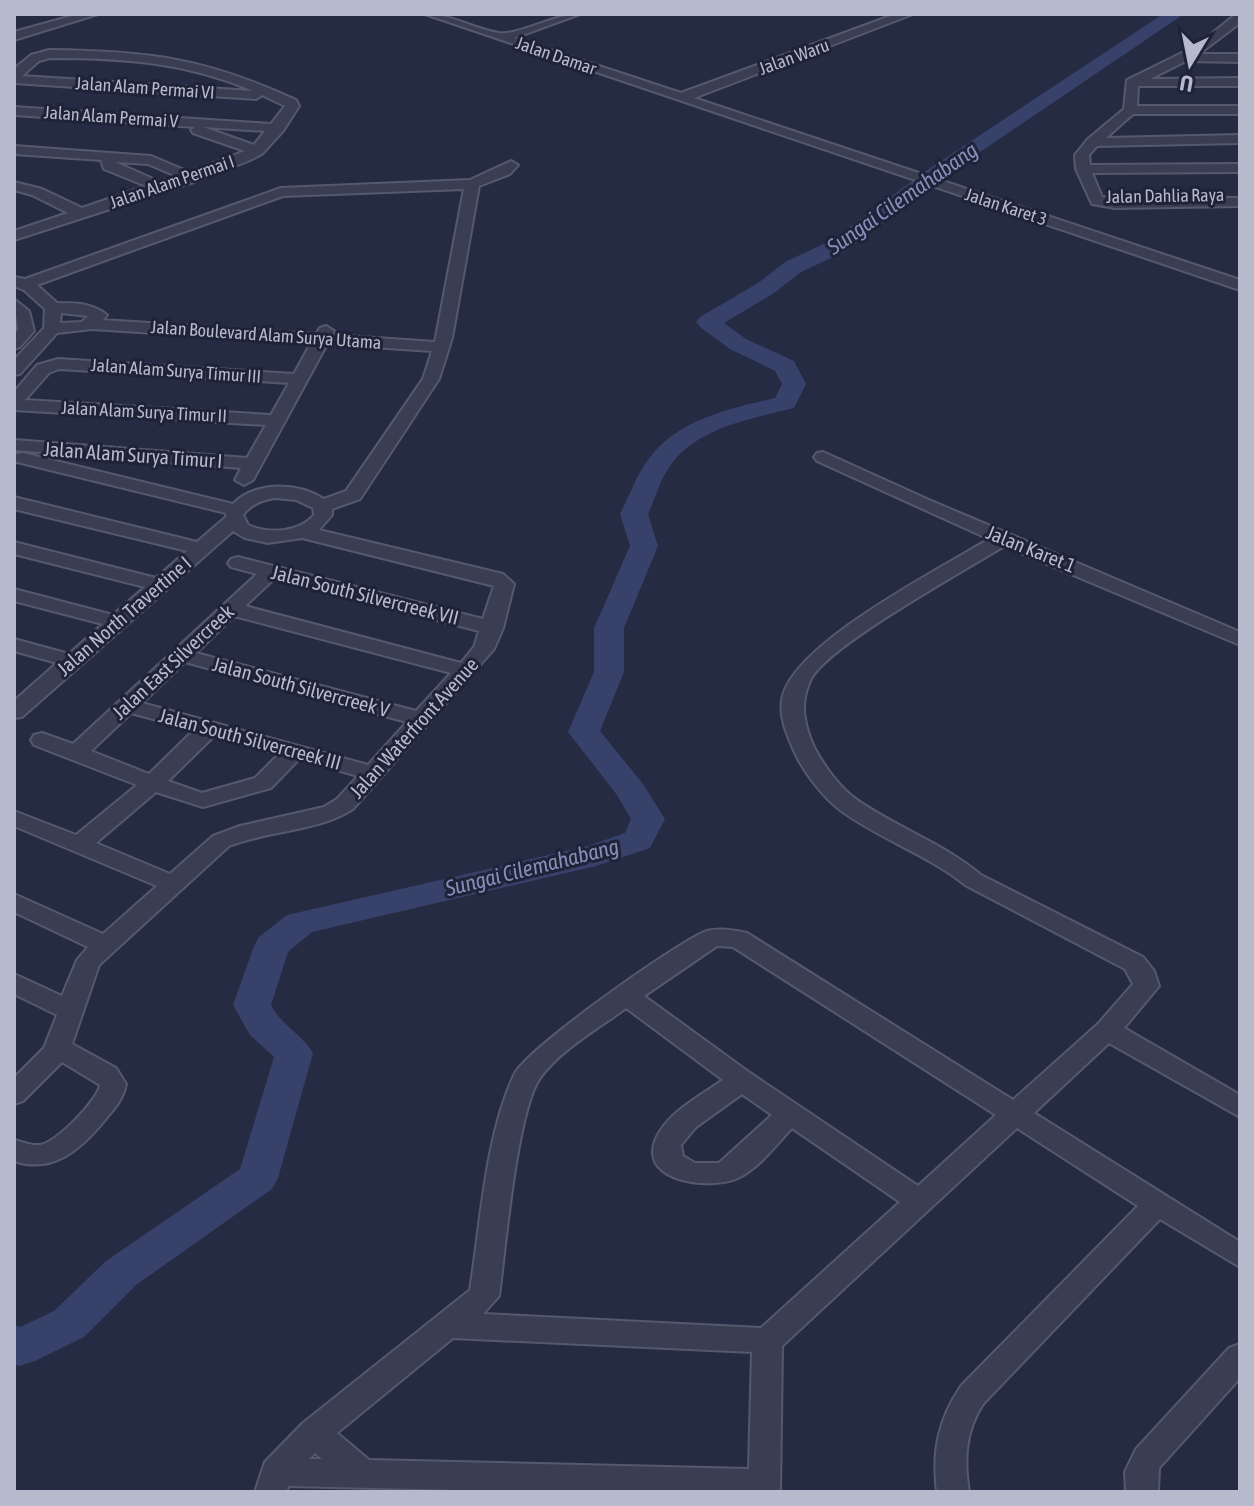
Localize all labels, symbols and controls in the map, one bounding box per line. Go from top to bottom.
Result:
north arrow [1150,24,1230,104]
street label: Jalan Damar [513,32,600,79]
street label: Jalan Waru [756,34,832,79]
text: U [1178,70,1195,98]
street label: Jalan Alam Permai VI [75,72,215,103]
street label: Jalan Alam Permai V [43,101,179,132]
water label: Sungai Cilemahabang [821,136,982,260]
street label: Jalan Alam Permai I [107,150,237,213]
street label: Jalan Karet 3 [963,183,1050,230]
street label: Jalan Dahlia Raya [1106,184,1224,207]
street label: Jalan Boulevard Alam Surya Utama [150,316,382,353]
street label: Jalan Alam Surya Timur III [90,354,262,387]
street label: Jalan Alam Surya Timur II [61,397,227,426]
street label: Jalan Alam Surya Timur I [43,437,223,472]
street label: Jalan Karet 1 [983,520,1079,577]
street label: Jalan North Travertine I [52,551,195,680]
street label: Jalan South Silvercreek VII [269,560,461,629]
street label: Jalan East Silvercreek [107,599,238,724]
street label: Jalan South Silvercreek V [210,652,392,721]
street label: Jalan Waterfront Avenue [345,653,483,802]
street label: Jalan South Silvercreek III [156,703,344,774]
water label: Sungai Cilemahabang [442,833,621,901]

